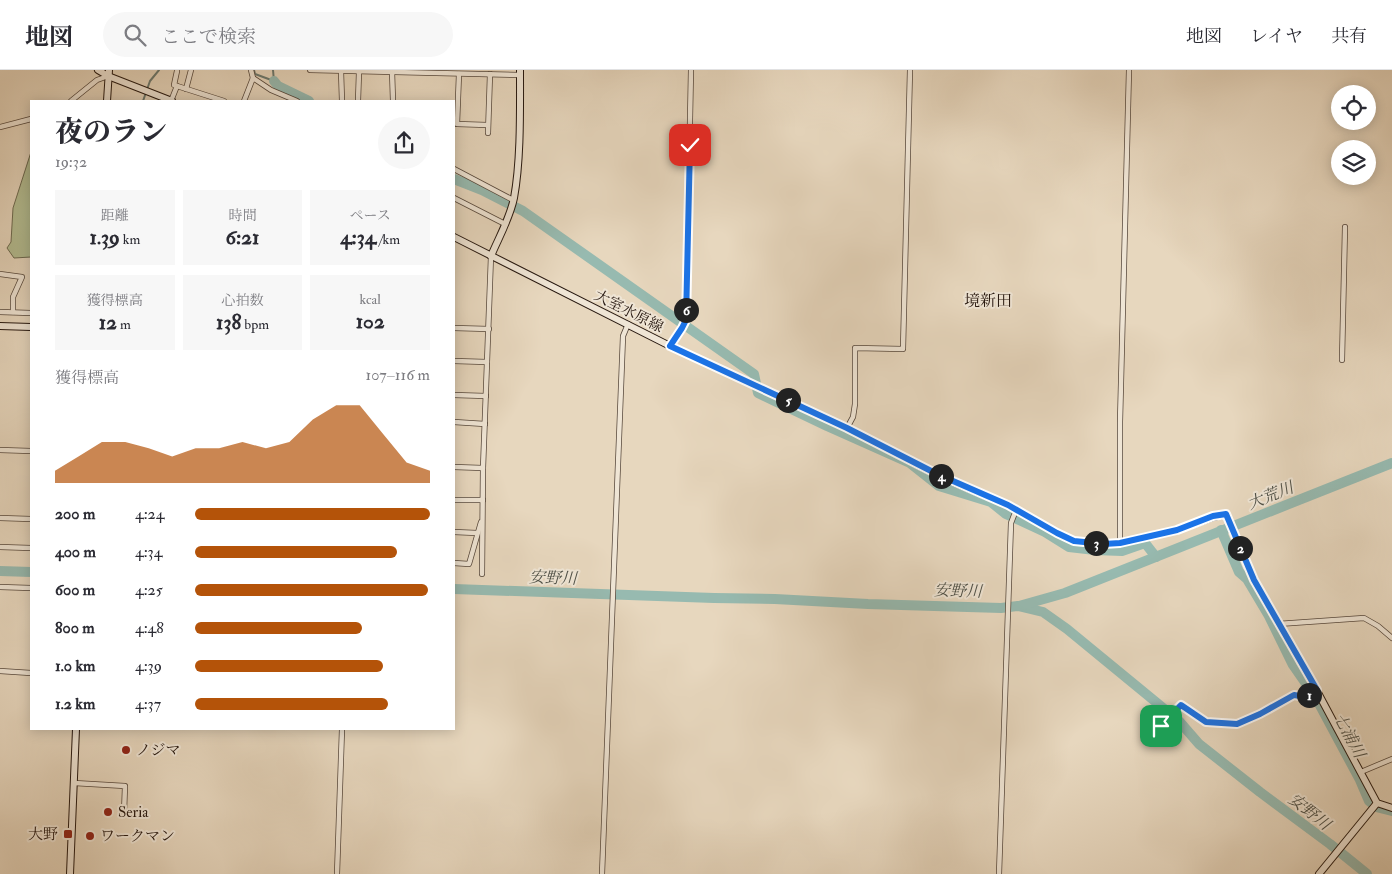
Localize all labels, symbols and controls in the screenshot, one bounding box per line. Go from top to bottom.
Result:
search box [103,12,453,57]
icon: search [121,21,149,49]
text: 地図 [25,22,73,53]
text: ここで検索 [161,25,256,49]
text: 地図 [1186,25,1222,48]
text: レイヤ [1250,25,1303,48]
text: 共有 [1331,25,1367,48]
map controls [1331,85,1376,185]
button: locate [1331,85,1376,130]
text: 夜のラン [55,115,167,150]
button: share [378,117,430,169]
pin [669,124,711,166]
icon: check [676,131,704,159]
button: layers [1331,140,1376,185]
text: 19:32 [55,152,87,172]
text: 距離 [101,207,129,224]
text: 時間 [228,207,256,224]
text: ペース [350,207,391,224]
text: 1.39 [89,224,120,251]
text: 6:21 [226,224,259,251]
text: 4:34 [340,224,376,251]
text: km [120,231,140,248]
text: /km [376,231,400,248]
street label: 大室水原線 [591,286,667,337]
text: kcal [359,291,381,308]
district label: 境新田 [964,291,1012,311]
text: 獲得標高 [87,292,143,309]
text: 心拍数 [221,292,263,309]
pin: 6 [674,298,698,322]
text: 6 [683,302,690,319]
text: 102 [356,308,385,335]
text: 12 [99,309,117,336]
text: 138 [216,309,241,336]
text: m [117,316,131,333]
text: bpm [241,316,269,333]
text: 107–116 m [366,365,430,385]
text: 獲得標高 [55,368,119,388]
pin: 5 [776,388,800,412]
text: 5 [785,392,792,409]
pin: 4 [928,464,954,488]
text: 4 [938,468,945,485]
water label: 大荒川 [1244,477,1298,514]
text: 200 m [55,504,95,524]
text: 4:24 [135,504,164,524]
pin: 3 [1084,530,1108,556]
text: 3 [1094,535,1099,552]
pin: 2 [1228,536,1252,560]
text: 2 [1237,540,1244,557]
text: 400 m [55,542,96,562]
text: 4:34 [135,542,162,562]
water label: 安野川 [529,567,579,589]
text: 600 m [55,580,95,600]
text: 4:25 [135,580,163,600]
water label: 安野川 [934,580,984,602]
text: 800 m [55,618,95,638]
text: 4:48 [135,618,164,638]
text: 1.0 km [55,656,95,676]
text: 4:39 [135,656,162,676]
pin: 1 [1296,682,1322,708]
text: 1 [1307,687,1312,704]
text: 1.2 km [55,694,95,714]
text: 4:37 [135,694,161,714]
pin [1140,705,1182,747]
water label: 七浦川 [1329,710,1370,763]
icon: arrive [1147,712,1175,740]
place label: ノジマ [136,741,180,760]
marker: ノジマ [120,744,132,756]
water label: 安野川 [1284,789,1336,836]
place label: Seria [118,803,149,822]
marker: Seria [102,806,114,818]
place label: 大野 [28,825,58,844]
place label: ワークマン [100,827,175,846]
marker: 大野 [62,828,74,840]
marker: ワークマン [84,830,96,842]

